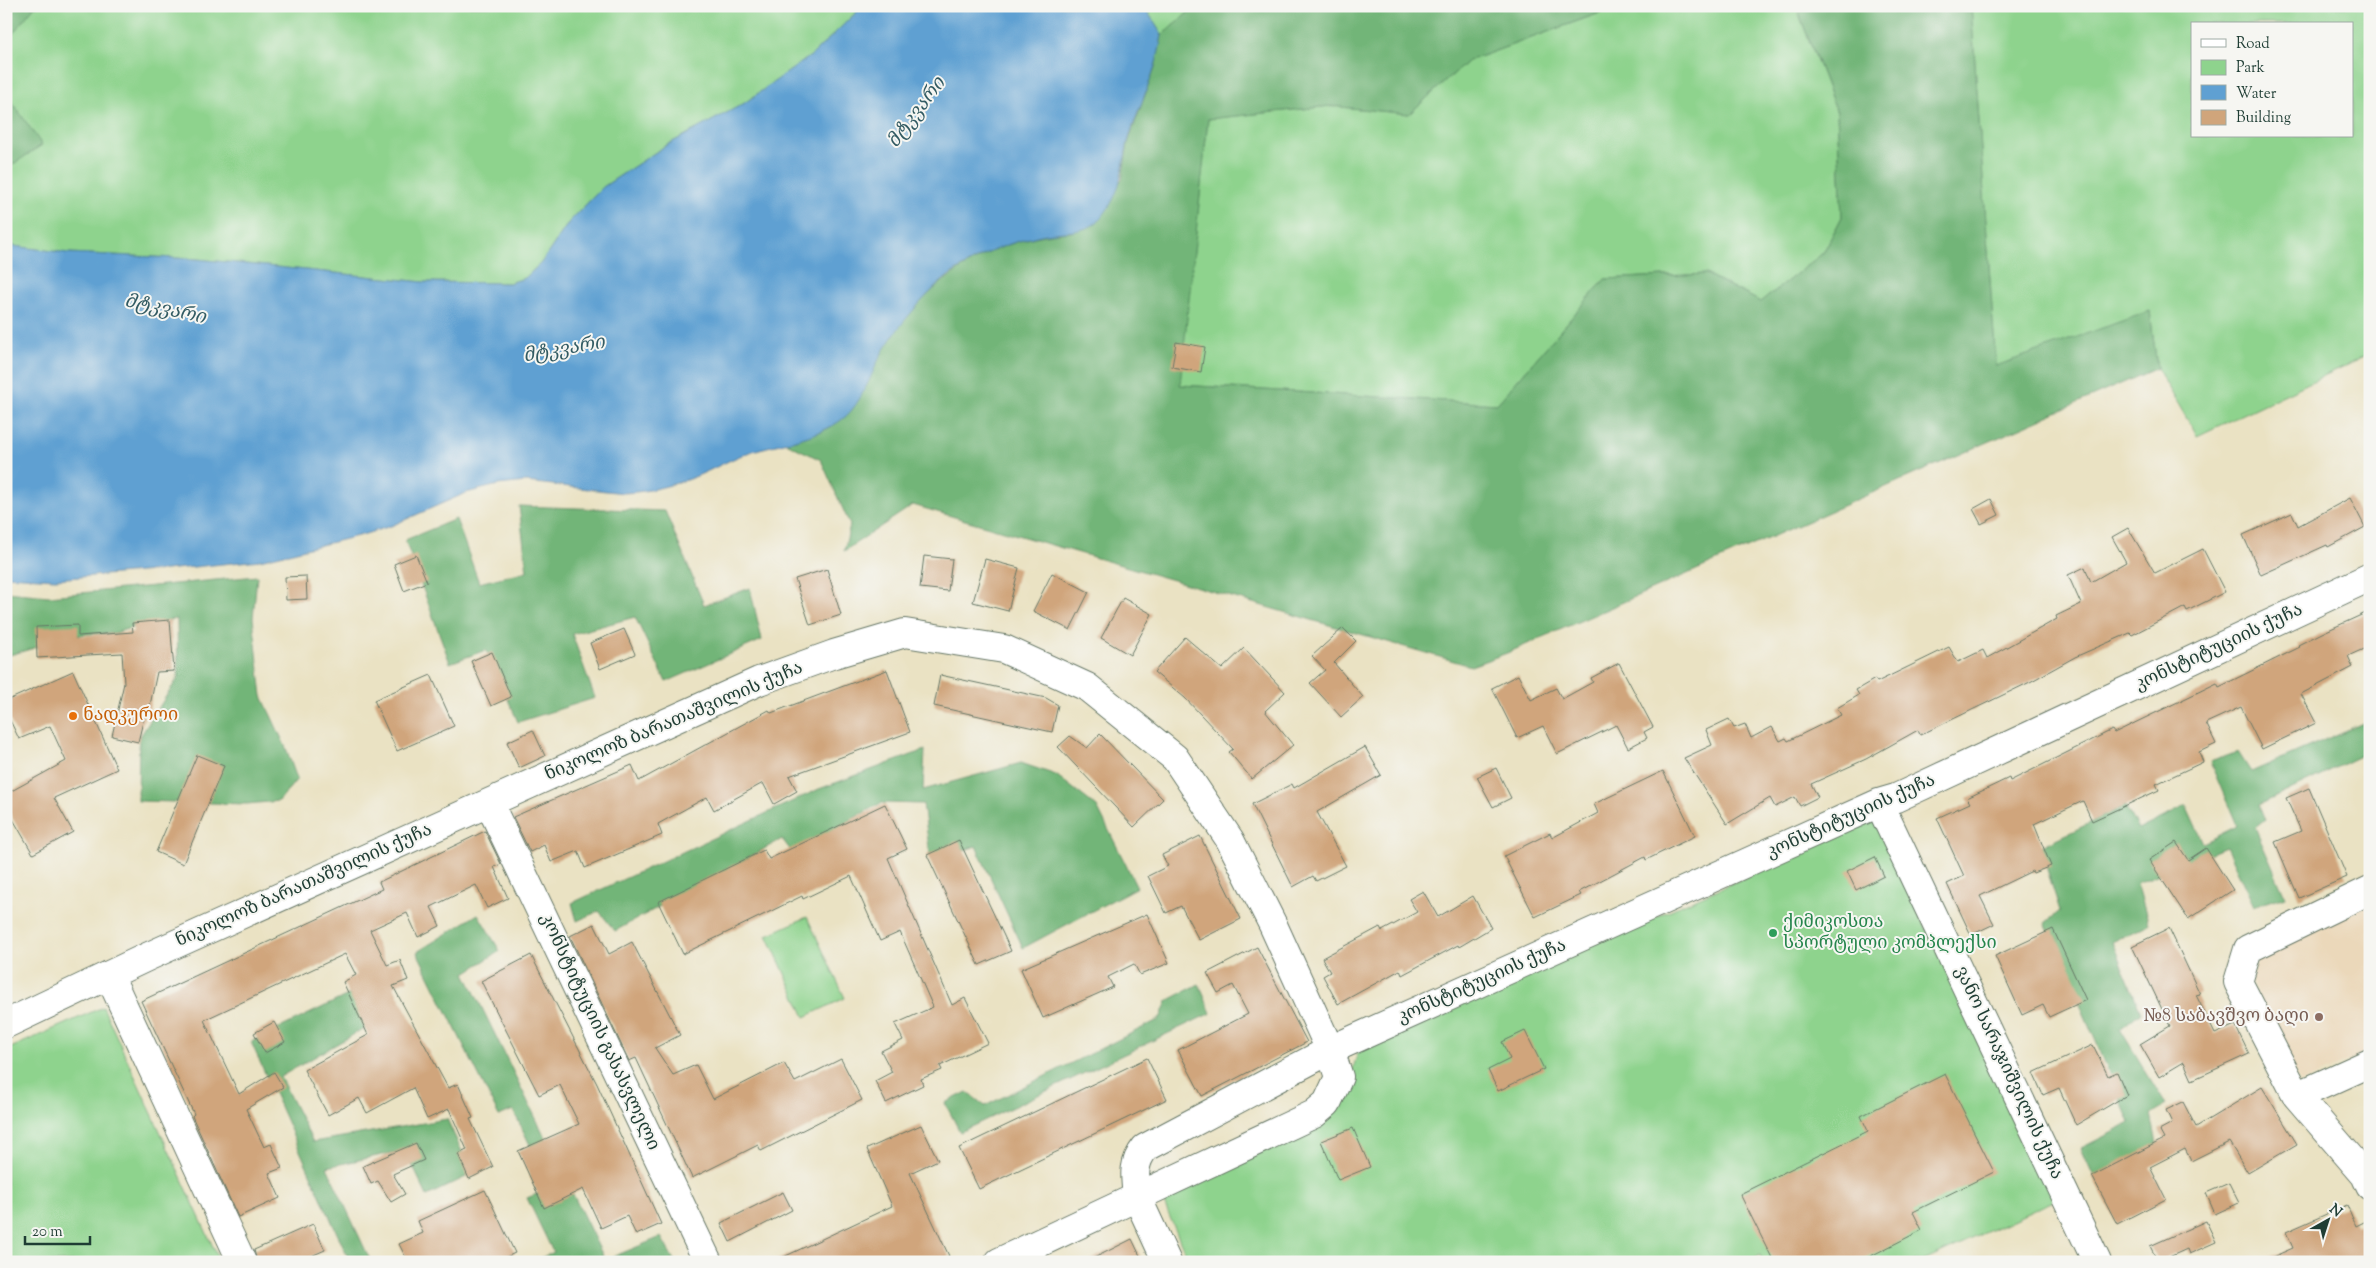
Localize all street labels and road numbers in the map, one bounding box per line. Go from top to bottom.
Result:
street label: კონსტიტუციის ქუჩა [2131,598,2307,698]
street label: ნიკოლოზ ბარათაშვილის ქუჩა [541,656,807,788]
street label: კონსტიტუციის ქუჩა [1762,768,1940,866]
street label: ნიკოლოზ ბარათაშვილის ქუჩა [172,817,436,955]
street label: კონსტიტუციის გასასვლელი [532,909,666,1155]
street label: კონსტიტუციის ქუჩა [1393,933,1571,1031]
street label: ვანო სარაჯიშვილის ქუჩა [1947,962,2069,1184]

